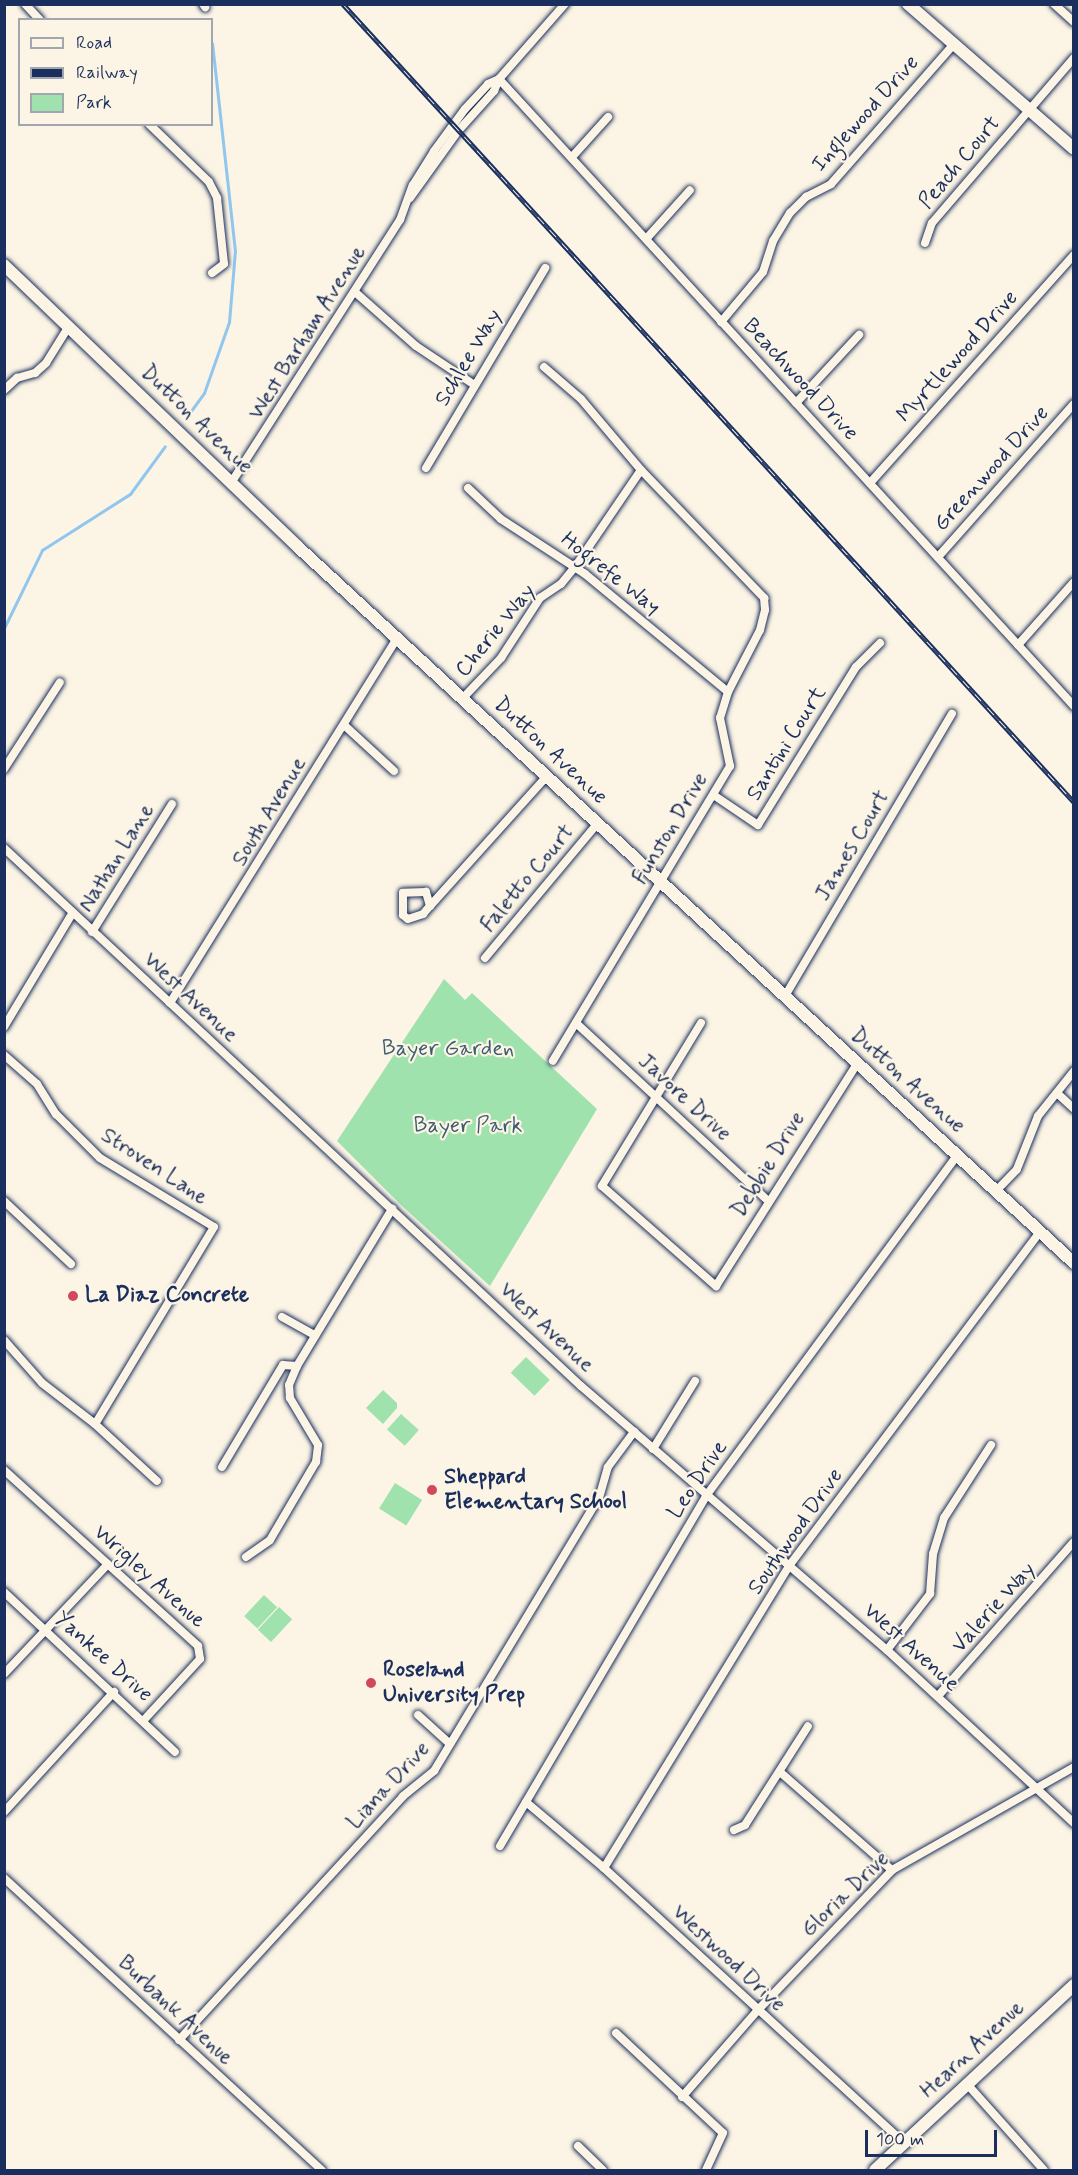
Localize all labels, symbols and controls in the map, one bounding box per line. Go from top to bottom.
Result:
legend [18,18,213,126]
text: Road [76,31,112,55]
street label: Inglewood Drive [807,51,925,177]
text: Railway [76,61,138,85]
text: Park [76,91,112,115]
street label: Peach Court [914,111,1006,215]
street label: West Barham Avenue [244,242,372,424]
street label: Myrtlewood Drive [892,286,1024,428]
street label: Schlee Way [430,305,508,411]
street label: Beachwood Drive [737,314,863,446]
street label: Dutton Avenue [136,361,256,479]
street label: Greenwood Drive [929,401,1055,537]
street label: Hogrefe Way [554,526,666,622]
street label: Cherie Way [450,579,542,683]
street label: Santini Court [743,684,831,804]
street label: Dutton Avenue [489,693,611,809]
street label: South Avenue [227,753,313,871]
street label: Funston Drive [628,769,714,889]
street label: James Court [810,787,896,905]
street label: Nathan Lane [74,800,160,916]
street label: Faletto Court [477,821,579,937]
street label: West Avenue [137,947,243,1049]
street label: Dutton Avenue [845,1024,969,1138]
park label: Bayer Garden [384,1037,512,1063]
street label: Javore Drive [632,1048,736,1148]
street label: Debbie Drive [726,1107,812,1223]
park label: Bayer Park [415,1114,521,1140]
street label: Stroven Lane [95,1122,213,1212]
street label: West Avenue [493,1277,599,1379]
place label: La Diaz Concrete [85,1283,248,1309]
marker: La Diaz Concrete [66,1289,80,1303]
street label: Leo Drive [663,1436,733,1524]
place label: Sheppard Elementary School [444,1464,627,1516]
street label: Southwood Drive [743,1465,849,1599]
marker: Sheppard Elementary School [425,1483,439,1497]
street label: Wrigley Avenue [85,1518,213,1636]
street label: Valerie Way [946,1556,1042,1660]
street label: West Avenue [858,1598,964,1698]
street label: Yankee Drive [48,1606,158,1708]
place label: Roseland University Prep [383,1657,525,1708]
marker: Roseland University Prep [364,1676,378,1690]
street label: Liana Drive [342,1737,436,1835]
street label: Gloria Drive [796,1847,896,1943]
street label: Westwood Drive [667,1900,789,2018]
street label: Burbank Avenue [110,1949,240,2073]
street label: Hearn Avenue [914,1994,1032,2106]
scale bar [868,2118,1000,2156]
text: 100 m [876,2128,924,2152]

